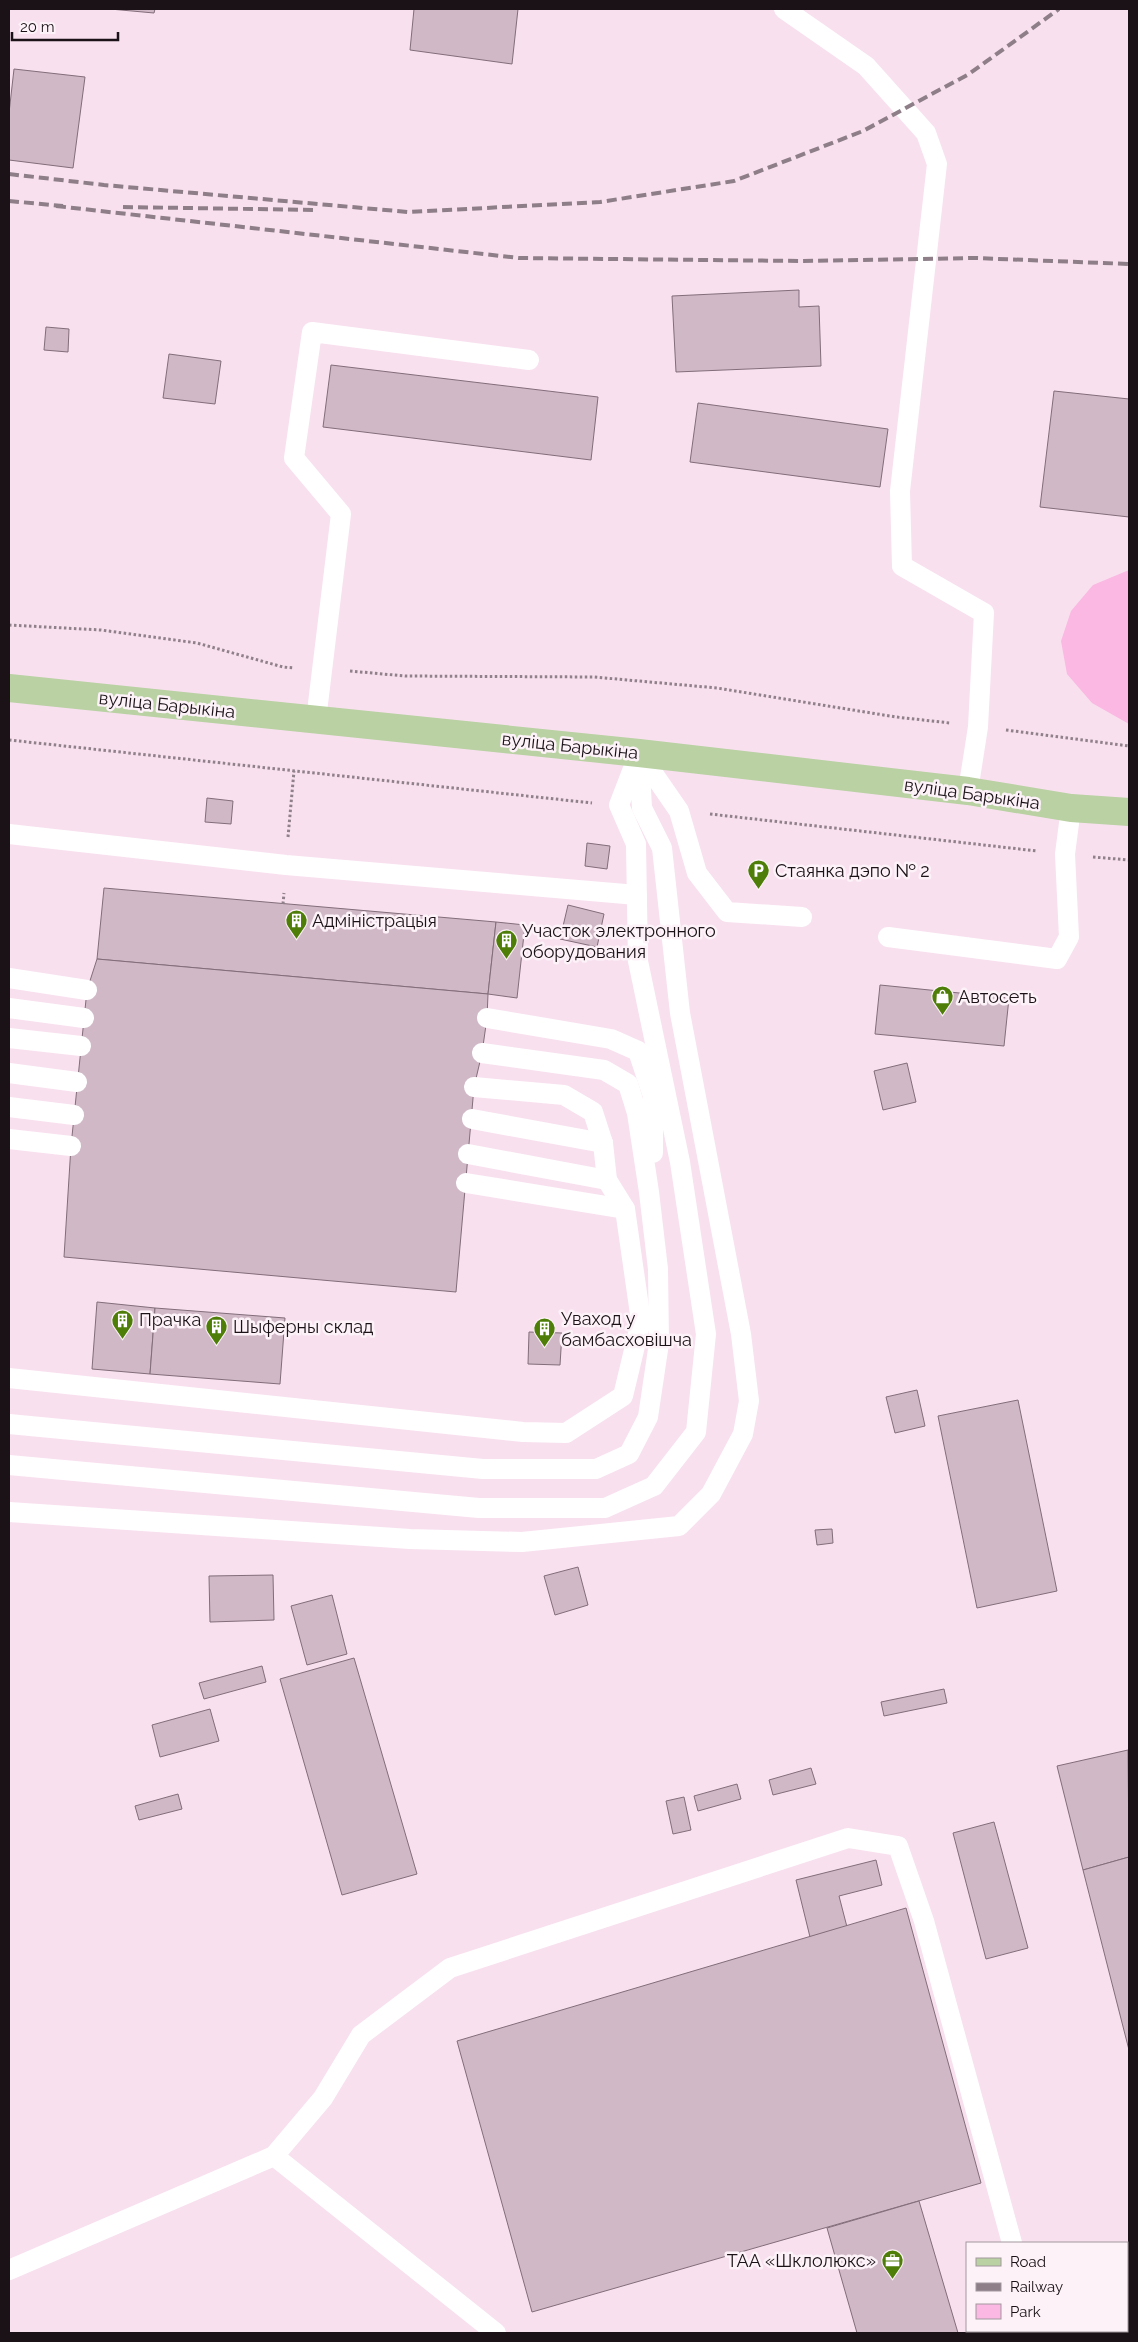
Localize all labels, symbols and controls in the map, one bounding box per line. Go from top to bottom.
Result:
scale bar [12,10,119,42]
text: 20 m [20,18,55,36]
street label: вуліца Барыкіна [98,687,236,722]
street label: вуліца Барыкіна [501,728,639,763]
street label: вуліца Барыкіна [903,774,1041,813]
parking icon: Стаянка дэпо № 2 [747,859,771,890]
place label: Стаянка дэпо № 2 [775,860,930,881]
building icon: Адміністрацыя [284,909,308,940]
place label: Адміністрацыя [312,910,437,931]
place label: Участок электронного оборудования [522,920,716,962]
building icon: Участок электронного оборудования [494,929,518,960]
shop icon: Автосеть [930,985,954,1016]
place label: Автосеть [958,986,1037,1007]
building icon: Прачка [111,1308,135,1339]
place label: Уваход у бамбасховішча [561,1308,692,1350]
place label: Прачка [139,1309,201,1330]
building icon: Шыферны склад [205,1315,229,1346]
place label: Шыферны склад [233,1316,374,1337]
building icon: Уваход у бамбасховішча [533,1317,557,1348]
legend [966,2242,1128,2332]
office icon: ТАА «Шклолюкс» [880,2249,904,2280]
place label: ТАА «Шклолюкс» [727,2250,876,2271]
text: Road [1010,2253,1046,2271]
text: Railway [1010,2278,1063,2296]
text: Park [1010,2303,1041,2321]

